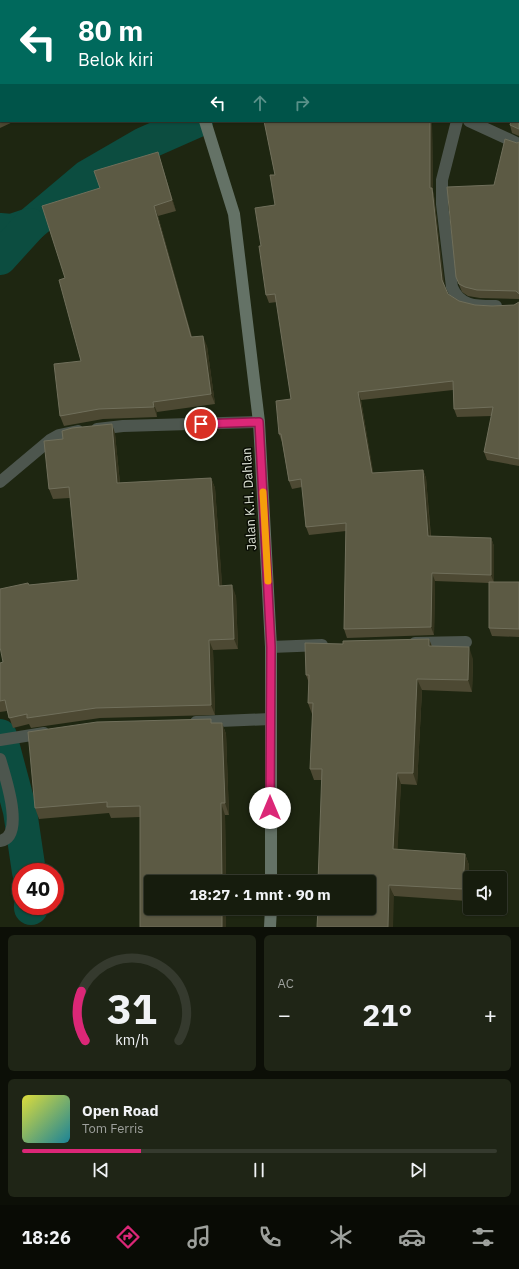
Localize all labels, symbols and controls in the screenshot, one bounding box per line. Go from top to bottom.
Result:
text: 80 m [78,12,143,49]
icon: left [12,16,64,68]
text: Belok kiri [78,48,153,71]
icon: left [207,92,229,114]
icon: ahead [249,92,271,114]
icon: right [291,92,313,114]
pin [184,407,218,441]
icon: arrive [190,413,212,435]
street label: Jalan K.H. Dahlan [238,447,260,551]
position arrow [249,787,291,829]
speed limit sign: 40 [12,863,64,915]
map controls [463,871,507,915]
button: sound [463,871,507,915]
text: 18:27 · 1 mnt · 90 m [189,885,331,904]
text: AC [278,975,294,992]
text: 31 [107,981,157,1035]
text: 21° [362,995,412,1034]
text: − [278,1000,291,1029]
text: + [484,1000,497,1029]
text: km/h [115,1030,149,1049]
text: Open Road [82,1101,159,1120]
text: Tom Ferris [82,1120,144,1137]
icon: previous [90,1159,112,1181]
icon: pause [248,1159,270,1181]
icon: next [407,1159,429,1181]
icon: directions [114,1223,142,1251]
icon: music [185,1223,213,1251]
icon: phone [256,1223,284,1251]
icon: climate [327,1223,355,1251]
icon: car [398,1223,426,1251]
icon: filters [469,1223,497,1251]
text: 18:26 [22,1226,71,1249]

